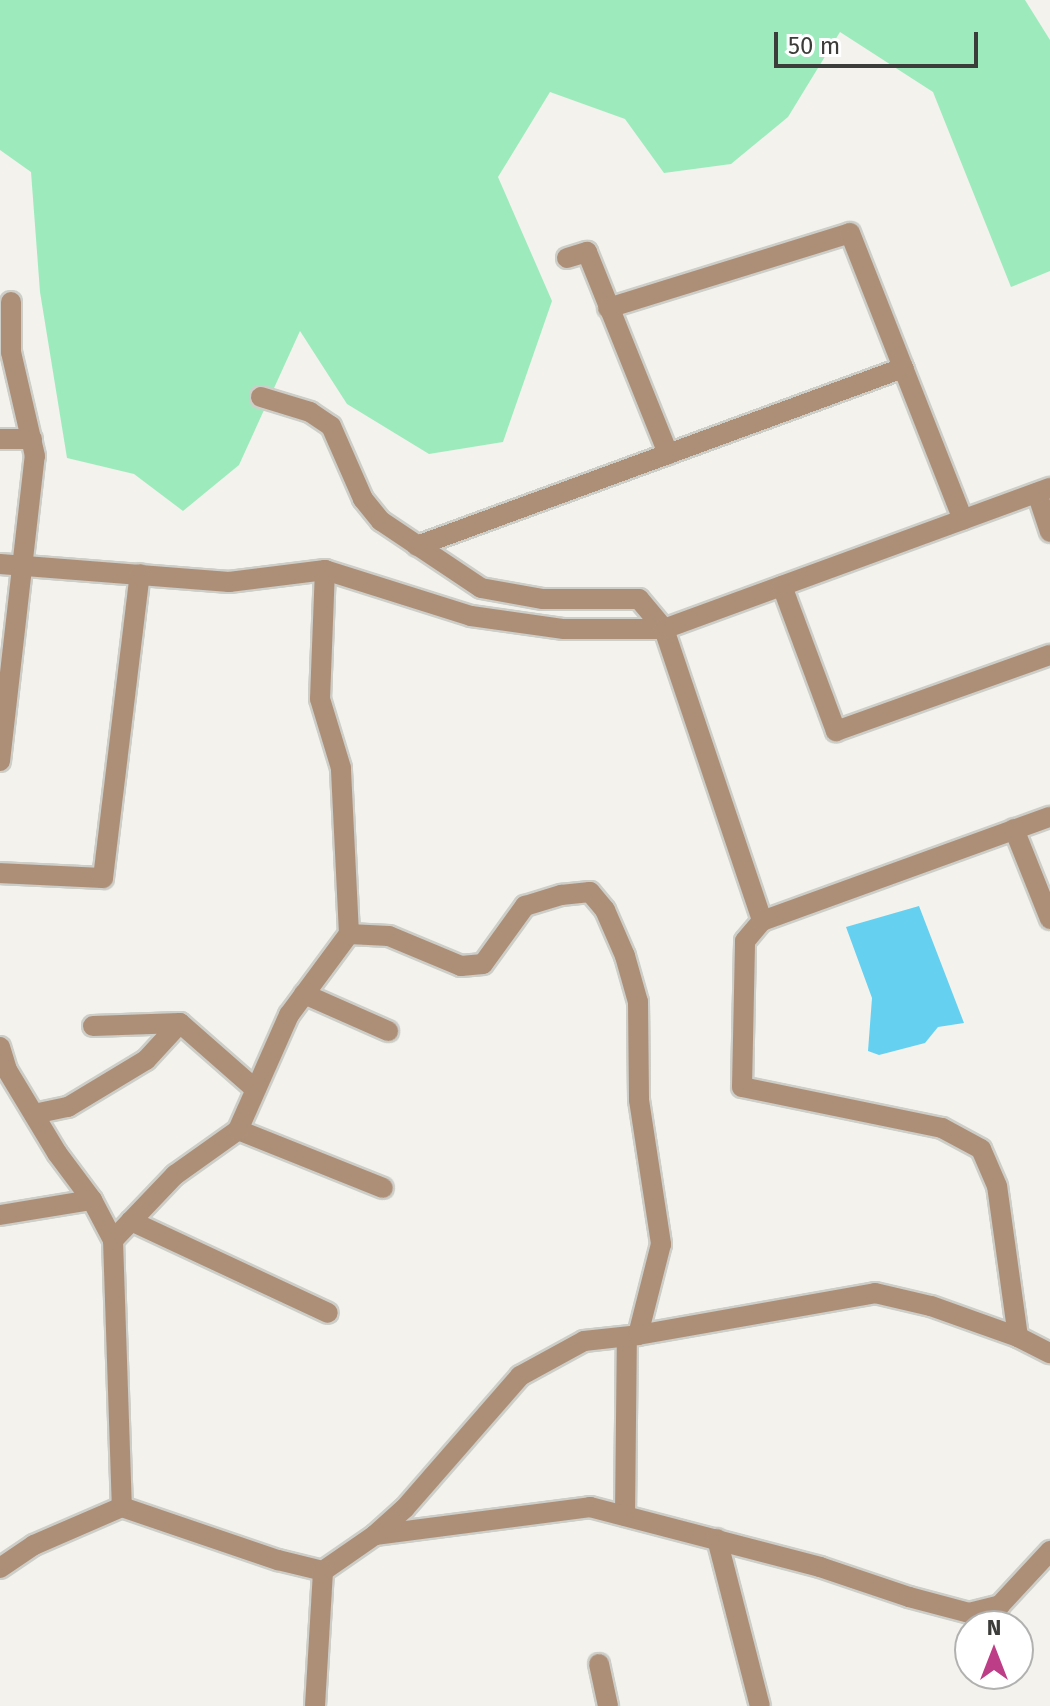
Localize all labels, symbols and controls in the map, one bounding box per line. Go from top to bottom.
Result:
scale bar [778,16,982,66]
text: 50 m [788,32,840,60]
north arrow [954,1610,1034,1690]
text: N [987,1614,1001,1641]

